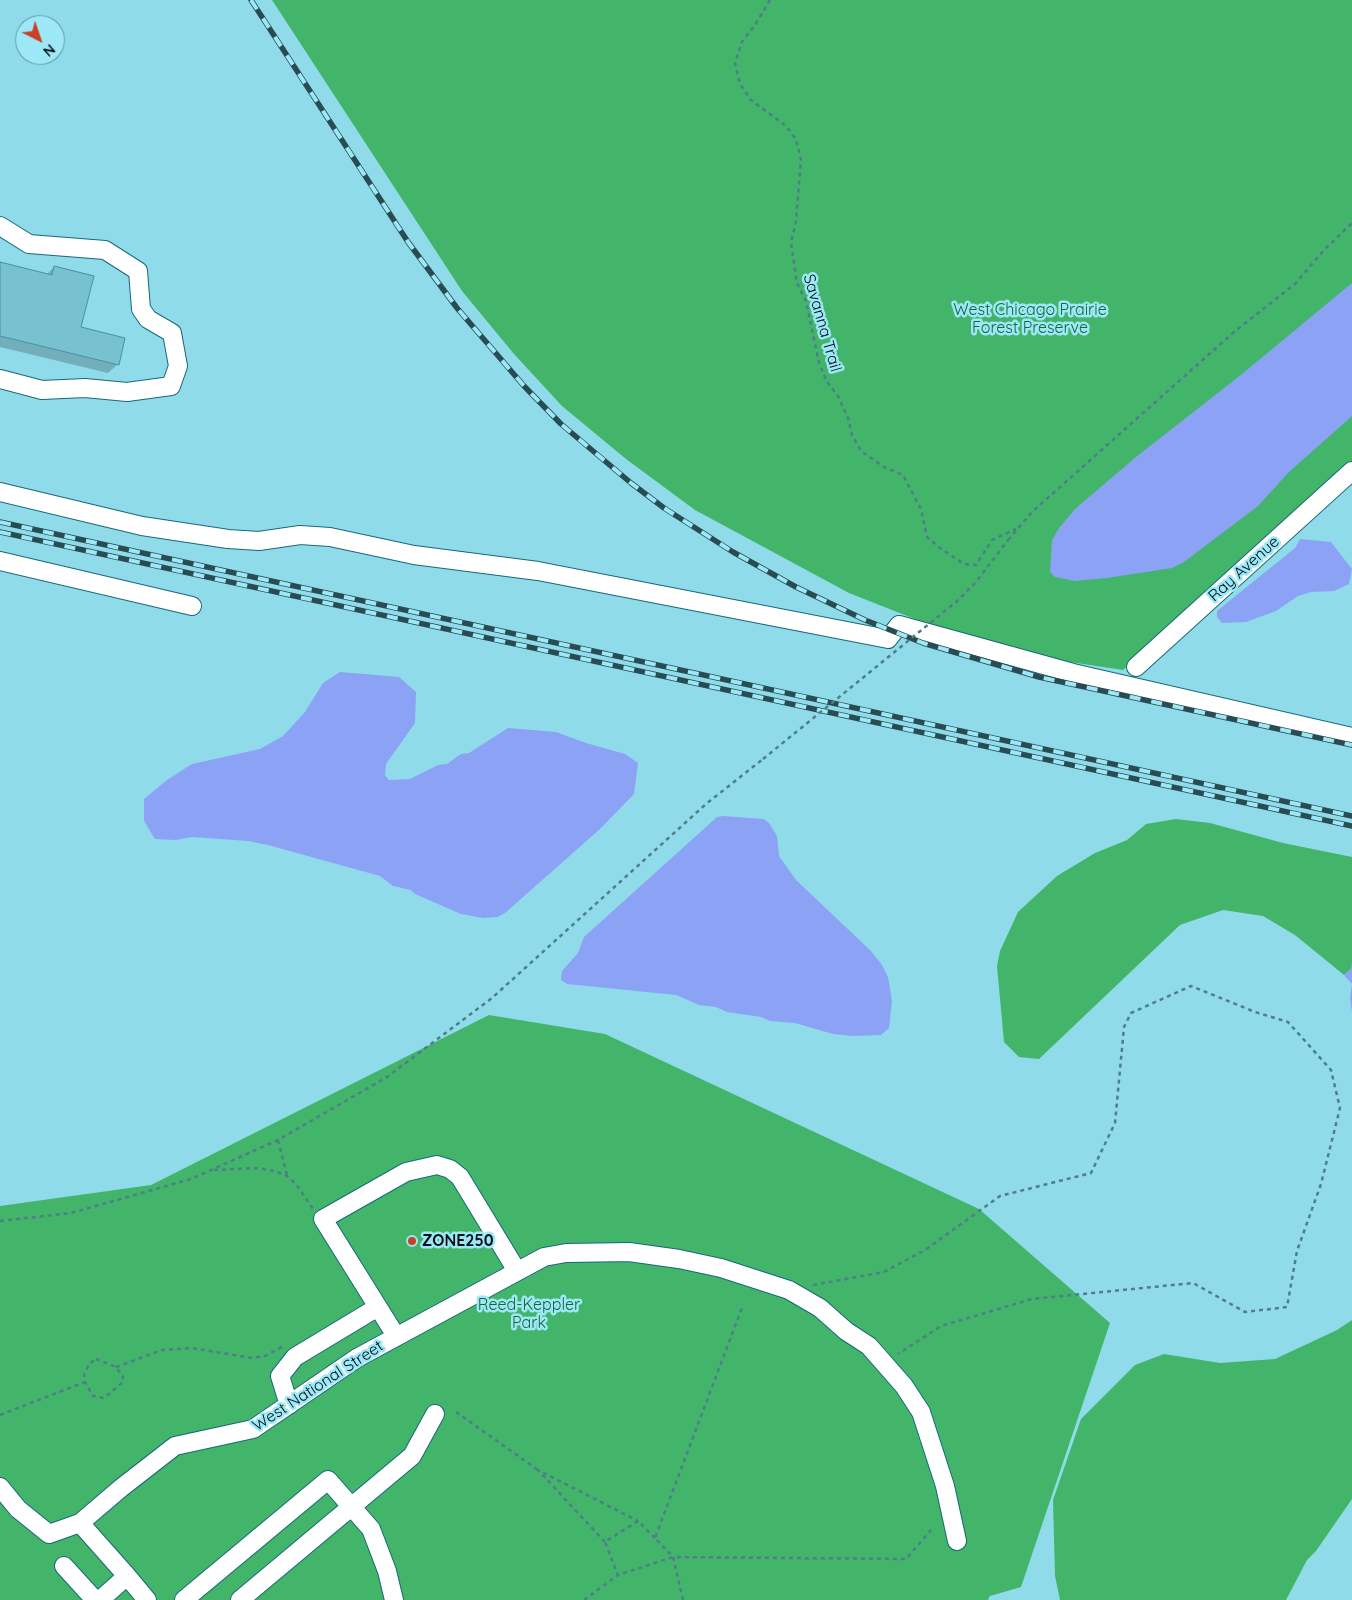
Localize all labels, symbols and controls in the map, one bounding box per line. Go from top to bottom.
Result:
north arrow [15,15,65,65]
text: N [39,40,59,61]
street label: Savanna Trail [799,272,845,374]
park label: West Chicago Prairie Forest Preserve [953,300,1107,338]
street label: Ray Avenue [1205,532,1283,606]
place label: ZONE250 [422,1231,493,1251]
marker: ZONE250 [406,1235,418,1247]
park label: Reed-Keppler Park [478,1295,580,1333]
street label: West National Street [249,1337,387,1435]

